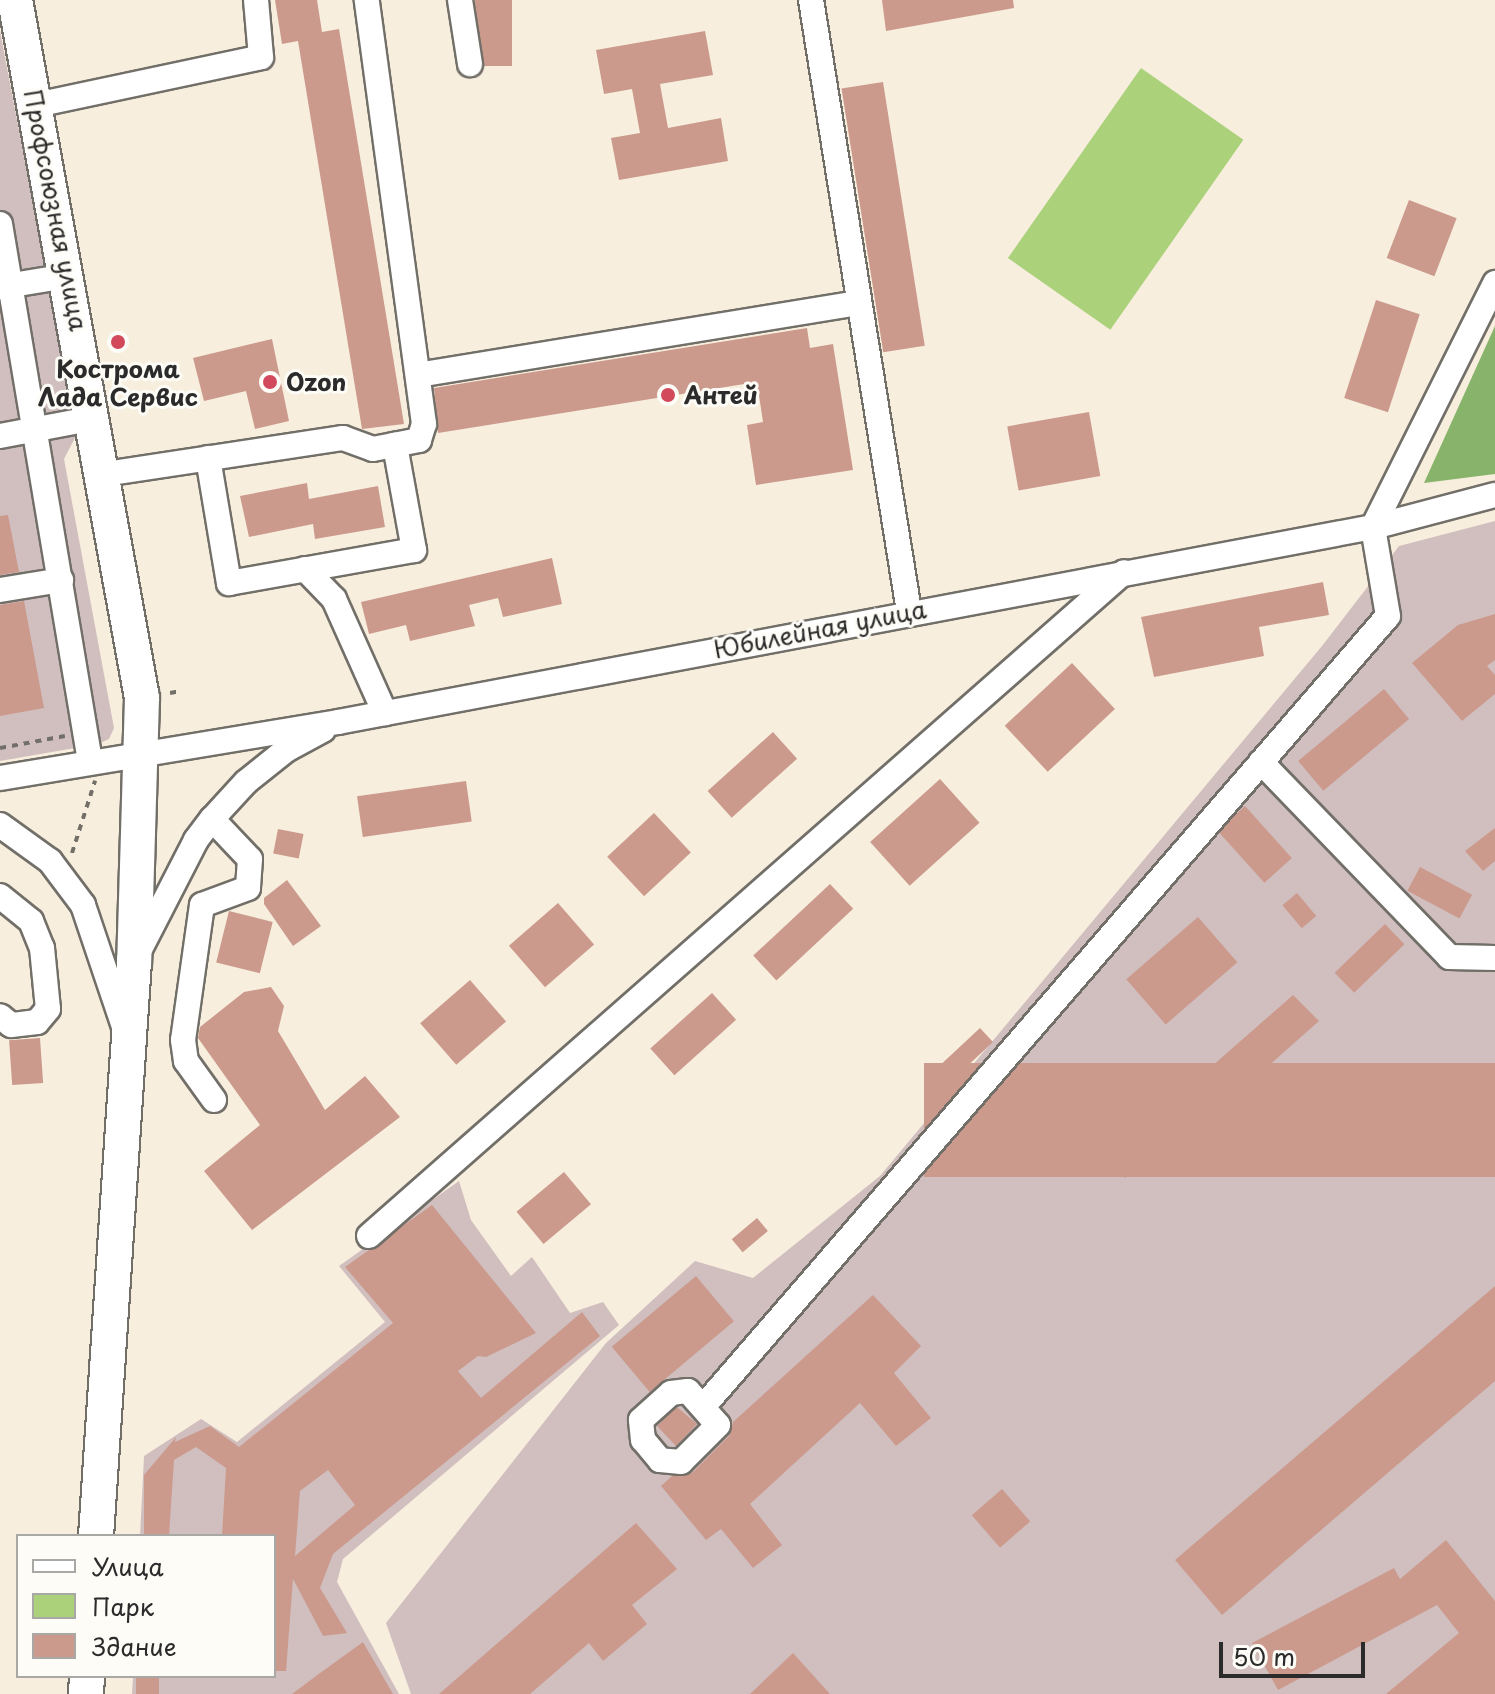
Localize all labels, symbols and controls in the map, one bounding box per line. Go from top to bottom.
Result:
street label: Профсоюзная улица [18,86,94,334]
marker: Кострома Лада Сервис [109,333,127,351]
place label: Кострома Лада Сервис [38,355,198,411]
place label: Ozon [286,368,346,396]
marker: Ozon [261,373,279,391]
place label: Антей [684,381,758,409]
marker: Антей [659,386,677,404]
street label: Юбилейная улица [711,594,929,664]
legend [16,1534,276,1678]
text: Улица [92,1548,164,1584]
text: Парк [92,1588,154,1624]
scale bar [1223,1626,1369,1676]
text: Здание [92,1628,177,1664]
text: 50 m [1233,1638,1295,1674]

